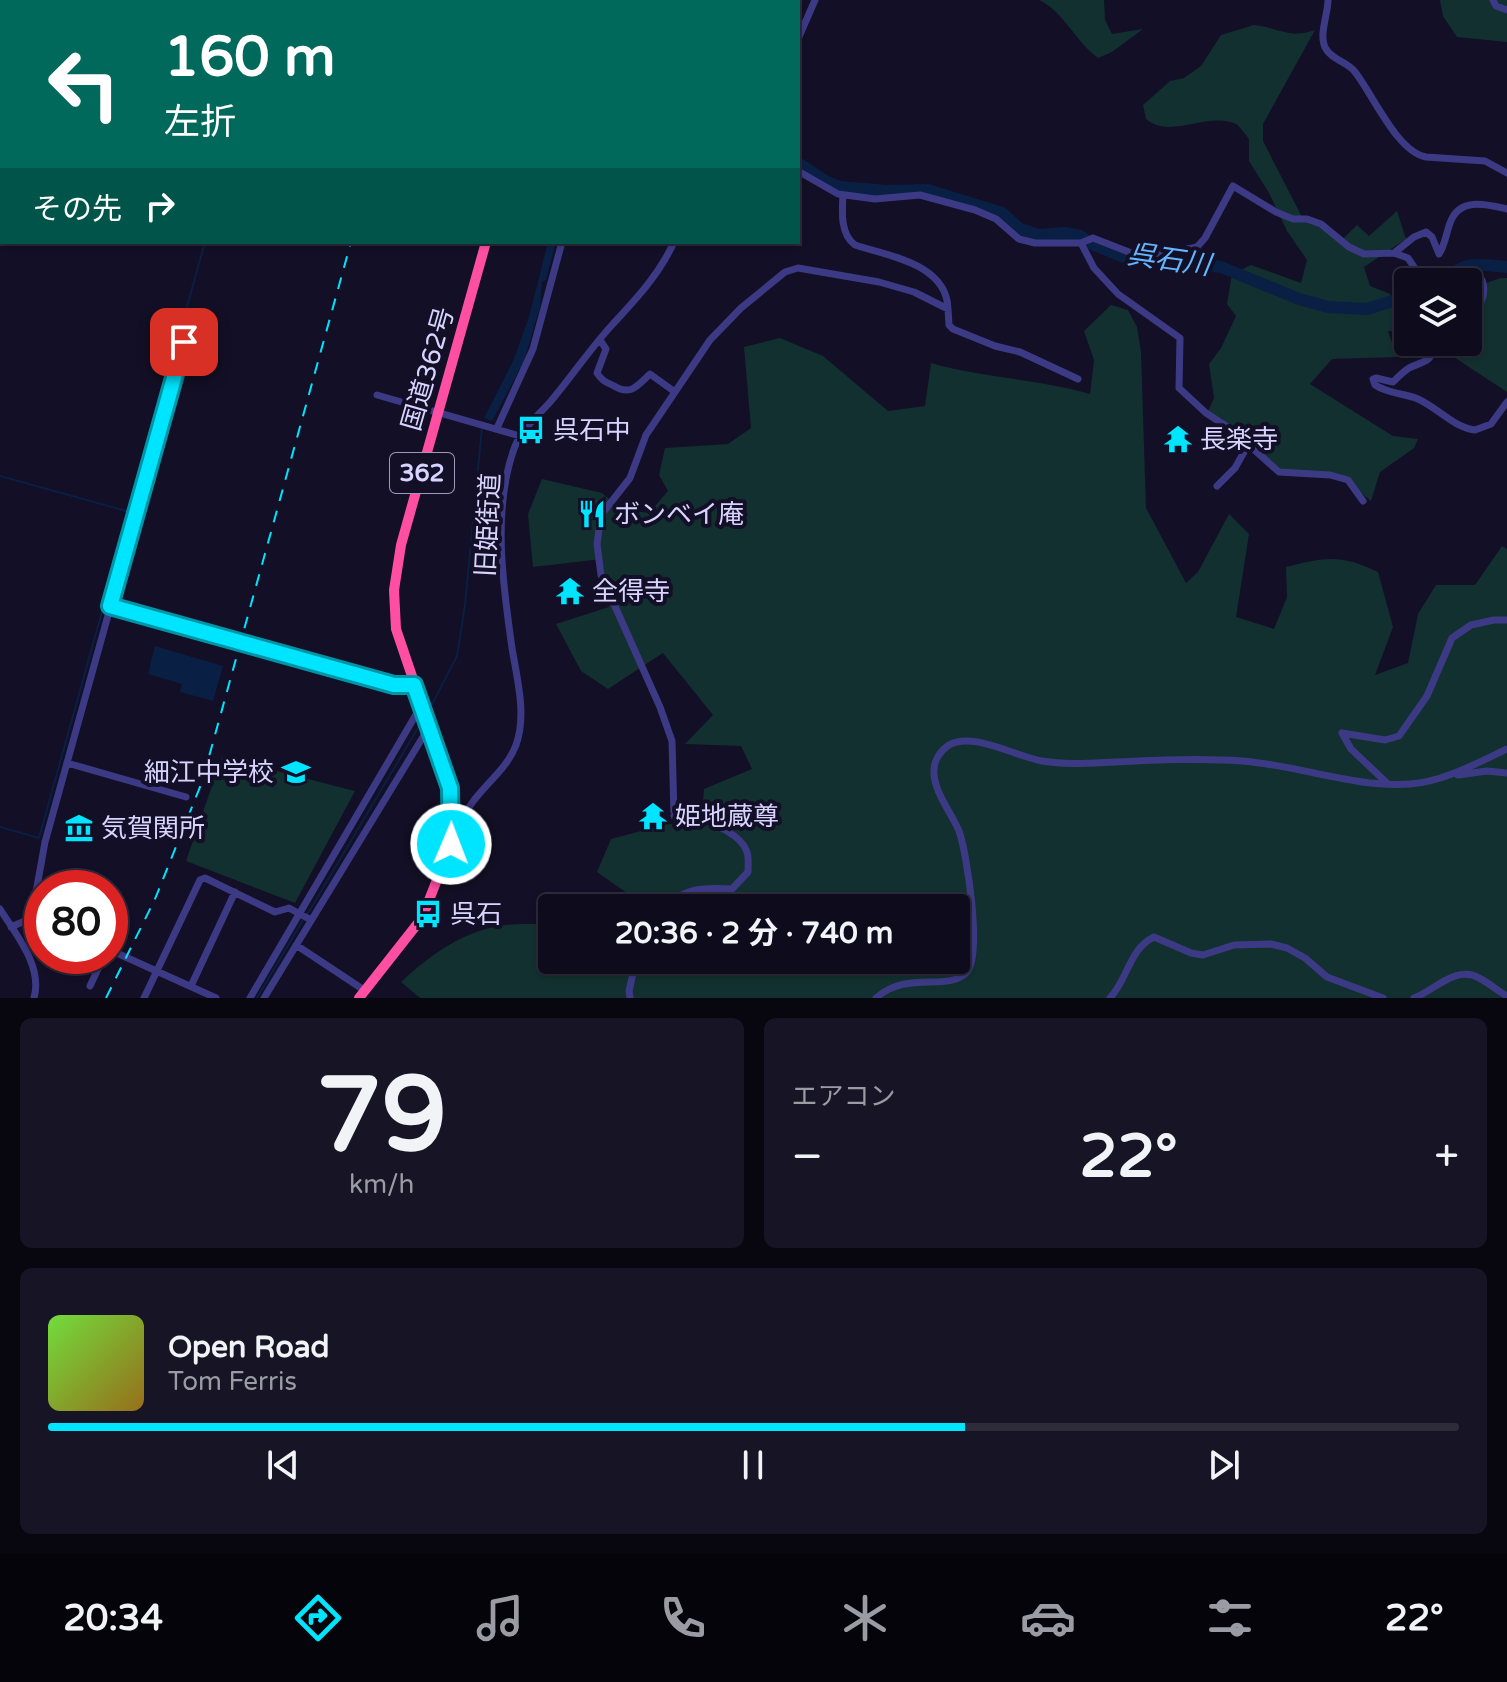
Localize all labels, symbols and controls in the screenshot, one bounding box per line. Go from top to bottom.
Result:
text: 160 m [164,24,335,91]
icon: left [32,32,136,136]
text: 左折 [164,101,236,144]
icon: right [138,184,182,228]
text: その先 [32,191,122,228]
water label: 呉石川 [1125,237,1216,283]
map controls [1394,268,1482,356]
button: layers [1394,268,1482,356]
street label: 国道362号 [396,304,460,434]
pin [150,308,218,376]
icon: arrive [162,320,206,364]
bus stop icon: 呉石中 [516,415,546,445]
place label: 呉石中 [553,415,631,446]
temple icon: 長楽寺 [1163,424,1193,454]
place label: 長楽寺 [1200,424,1278,455]
road number: 362 [390,453,454,493]
street label: 旧姫街道 [470,472,506,578]
restaurant icon: ボンベイ庵 [577,499,607,529]
place label: ボンベイ庵 [614,499,744,530]
temple icon: 全得寺 [555,576,585,606]
place label: 全得寺 [592,576,670,607]
place label: 細江中学校 [144,757,274,788]
school or university icon: 細江中学校 [281,757,311,787]
temple icon: 姫地蔵尊 [638,801,668,831]
place label: 姫地蔵尊 [675,801,779,832]
position arrow [409,802,493,886]
museum icon: 気賀関所 [64,813,94,843]
place label: 気賀関所 [101,813,205,844]
speed limit sign: 80 [24,870,128,974]
bus stop icon: 呉石 [413,899,443,929]
place label: 呉石 [450,899,502,930]
text: 20:36 · 2 分 · 740 m [615,915,893,952]
text: 79 [316,1054,447,1179]
text: エアコン [792,1081,896,1112]
text: 22° [1080,1121,1178,1193]
text: − [792,1131,823,1184]
text: + [1434,1131,1459,1184]
text: km/h [349,1169,414,1200]
text: Open Road [168,1329,329,1366]
text: Tom Ferris [168,1366,297,1397]
icon: previous [261,1443,305,1487]
icon: pause [731,1443,775,1487]
icon: next [1202,1443,1246,1487]
icon: directions [290,1590,346,1646]
icon: music [472,1590,528,1646]
icon: phone [655,1590,711,1646]
icon: climate [837,1590,893,1646]
icon: car [1020,1590,1076,1646]
icon: filters [1202,1590,1258,1646]
text: 20:34 [63,1597,163,1640]
text: 22° [1385,1597,1444,1640]

